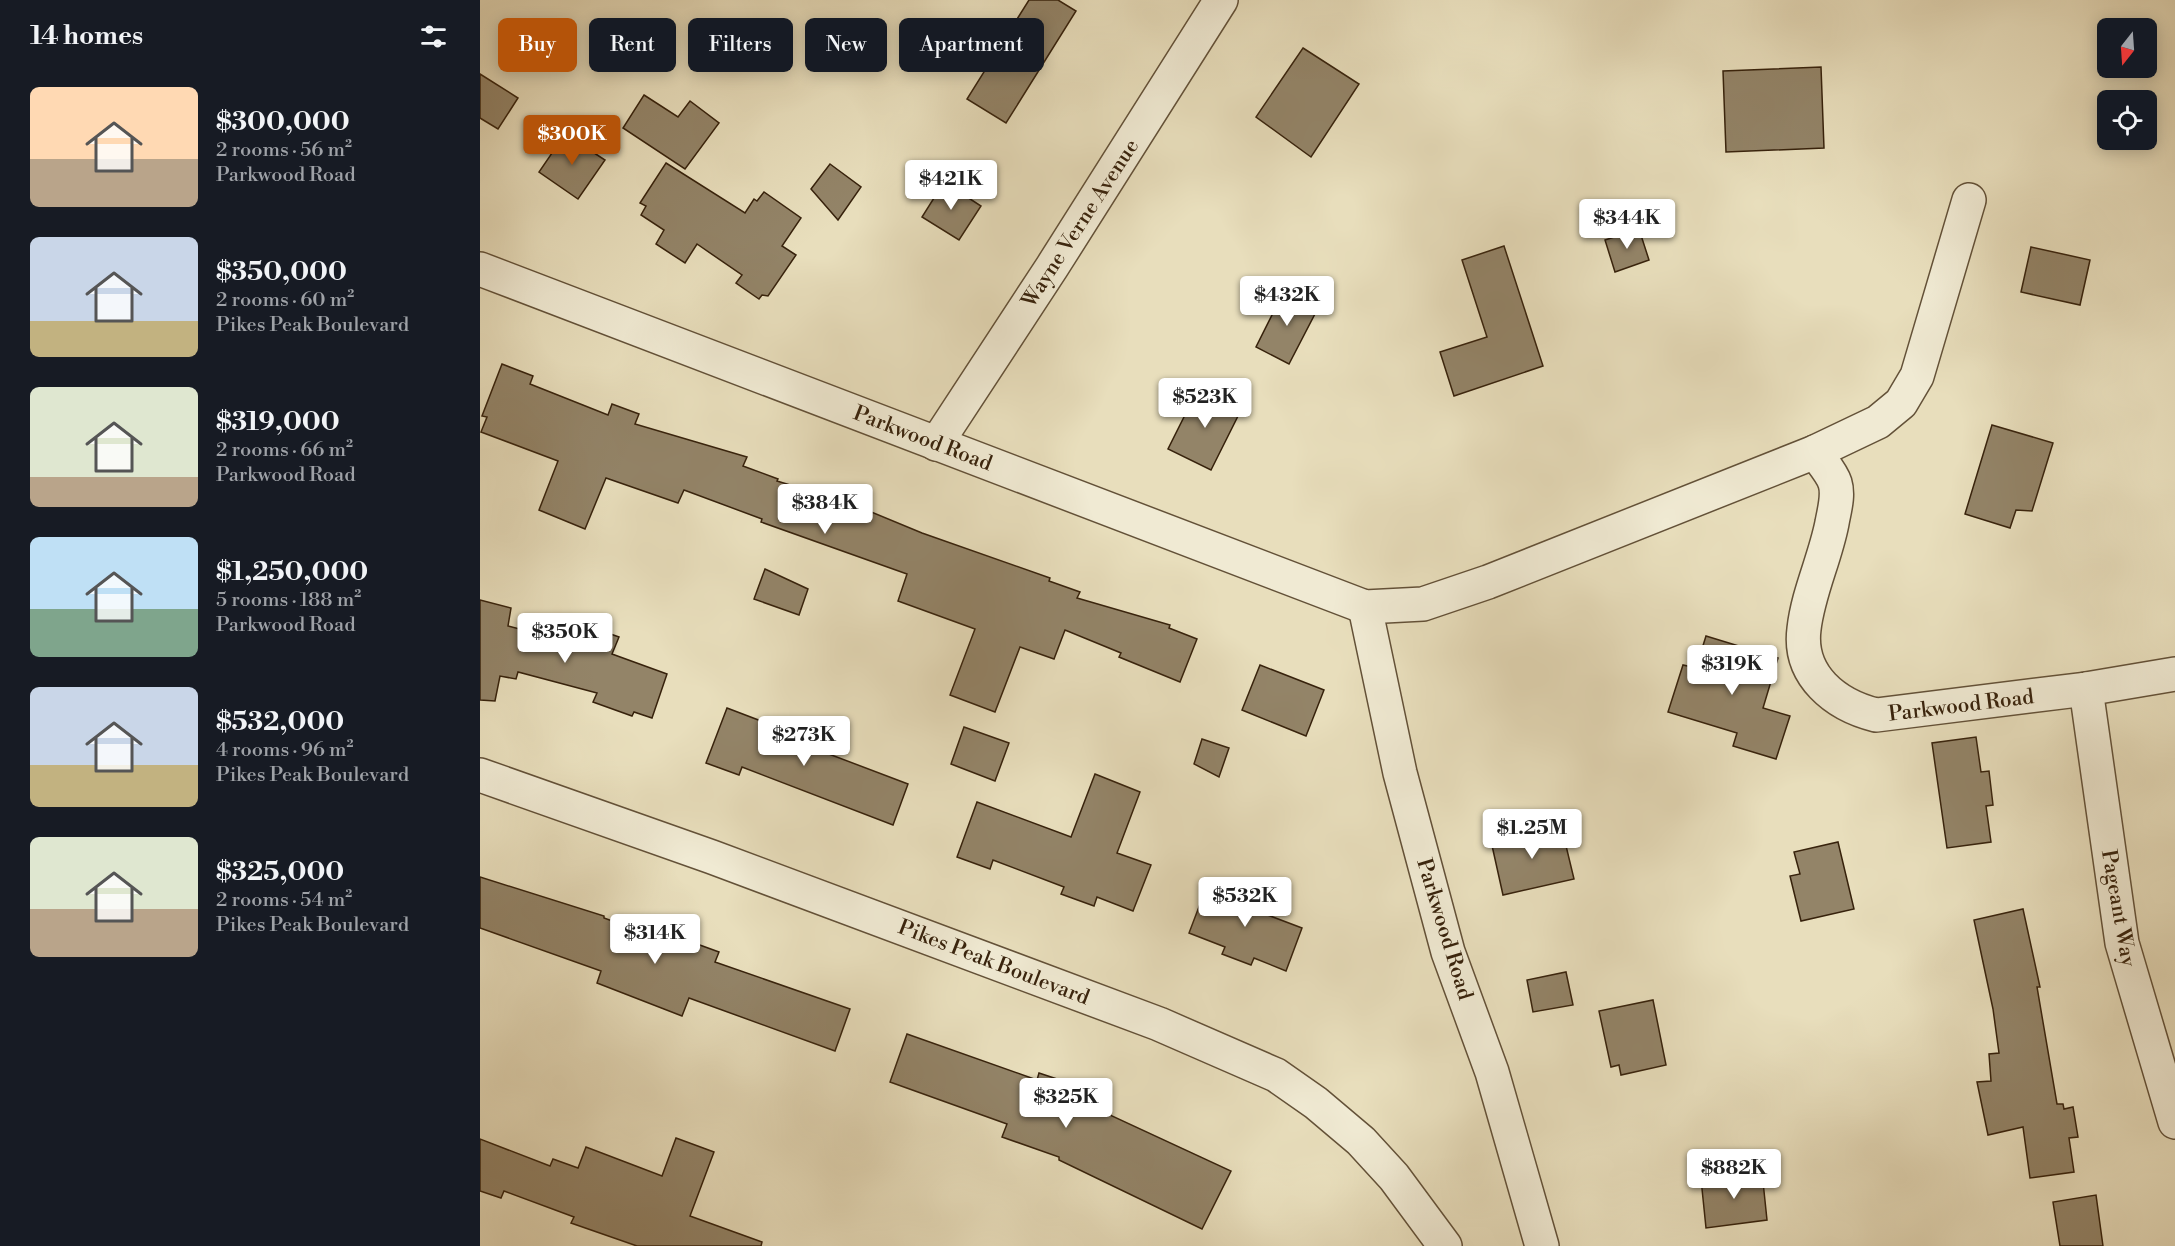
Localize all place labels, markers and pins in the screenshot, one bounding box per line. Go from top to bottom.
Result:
pin: $300K [530,115,614,166]
pin: $421K [909,160,993,211]
pin: $344K [1585,199,1669,250]
pin: $432K [1245,276,1329,327]
pin: $523K [1163,378,1247,429]
pin: $384K [783,484,867,535]
pin: $350K [523,613,607,664]
pin: $319K [1690,645,1774,696]
pin: $273K [762,716,846,767]
pin: $1.25M [1483,809,1581,860]
pin: $532K [1203,877,1287,928]
pin: $314K [613,914,697,965]
pin: $325K [1024,1078,1108,1129]
pin: $882K [1692,1149,1776,1200]

